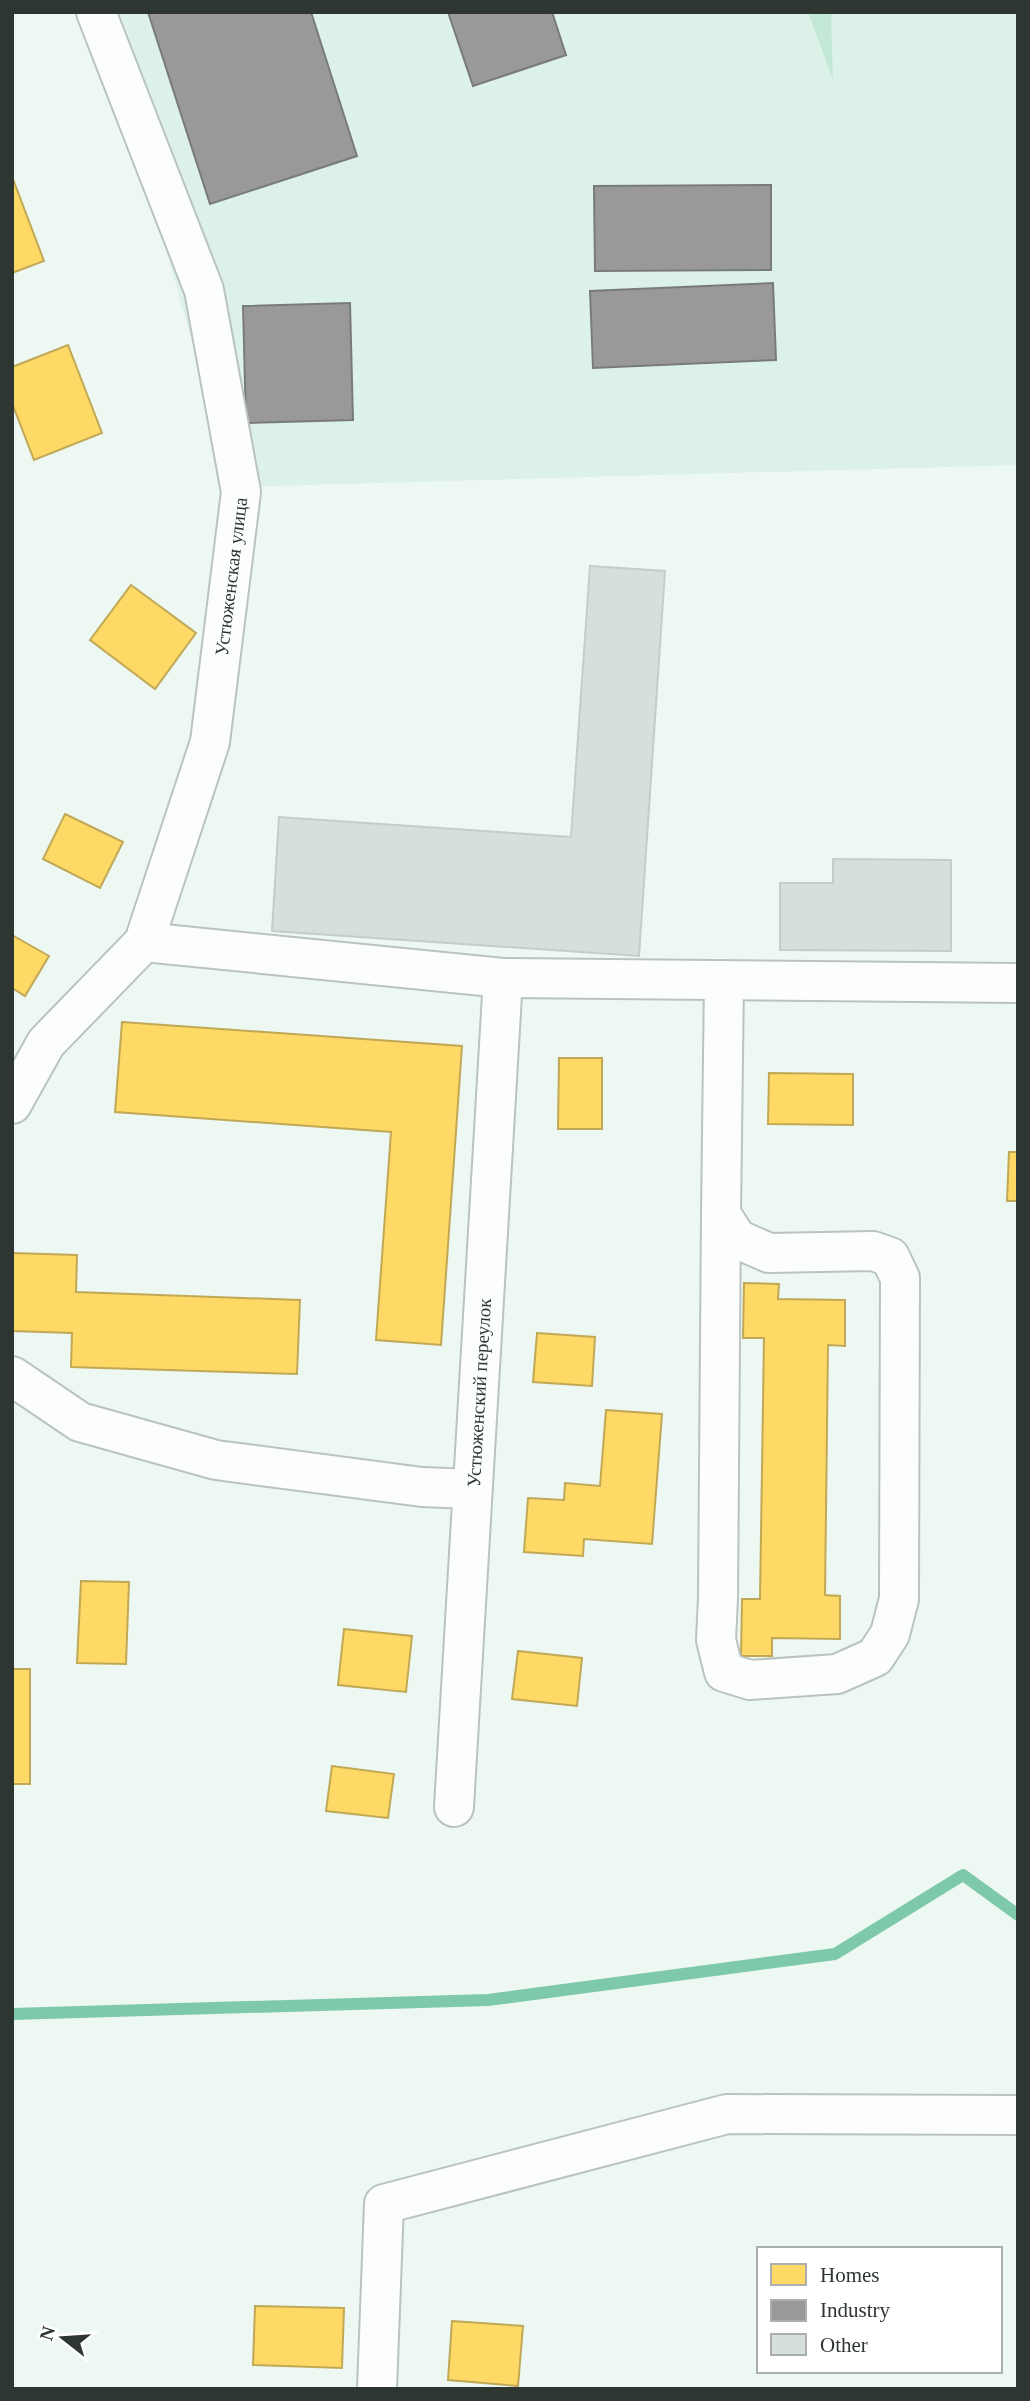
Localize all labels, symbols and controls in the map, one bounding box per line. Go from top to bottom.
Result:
street label: Устюженская улица [211,496,251,657]
street label: Устюженский переулок [463,1297,495,1488]
legend [757,2247,1002,2373]
text: Homes [820,2263,880,2287]
text: Industry [820,2298,890,2322]
north arrow [28,2303,98,2373]
text: N [35,2323,59,2343]
text: Other [820,2333,868,2357]

